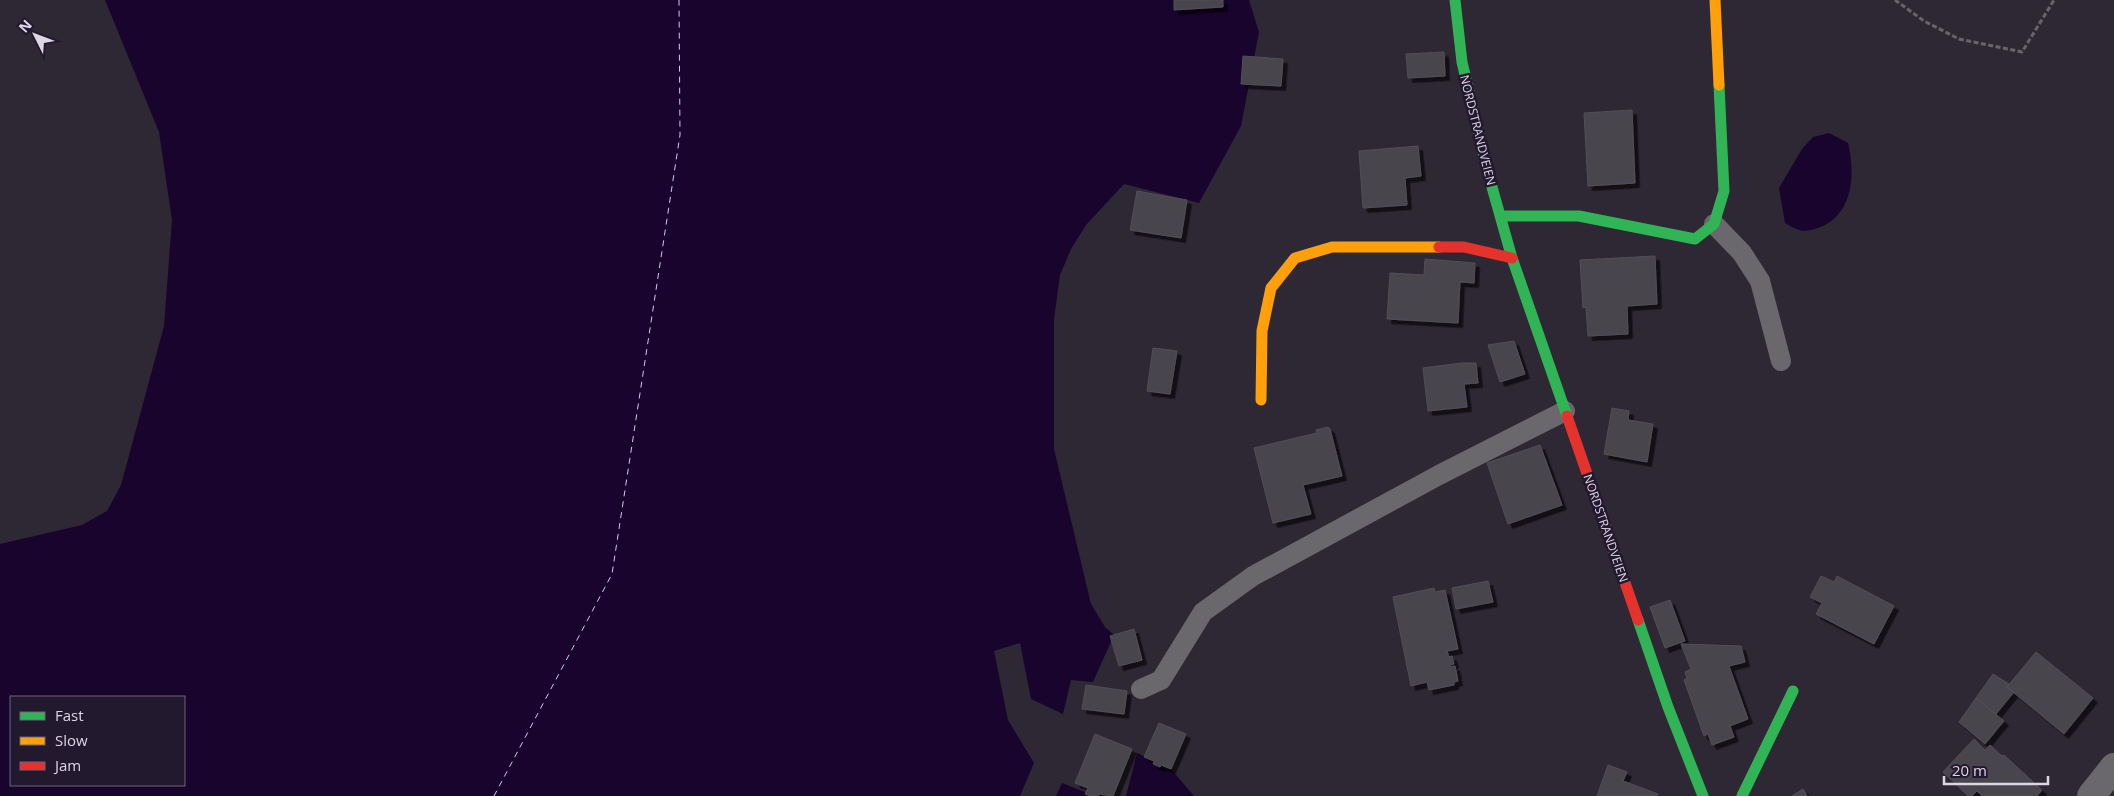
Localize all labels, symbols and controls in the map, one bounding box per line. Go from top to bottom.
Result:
north arrow [10,10,60,60]
text: N [14,15,36,37]
street label: NORDSTRANDVEIEN [1456,73,1500,187]
street label: NORDSTRANDVEIEN [1580,472,1632,584]
legend [10,696,185,786]
text: Fast [55,705,84,725]
text: Slow [55,730,88,750]
scale bar [1944,754,2048,786]
text: Jam [53,755,81,775]
text: 20 m [1952,760,1987,780]

